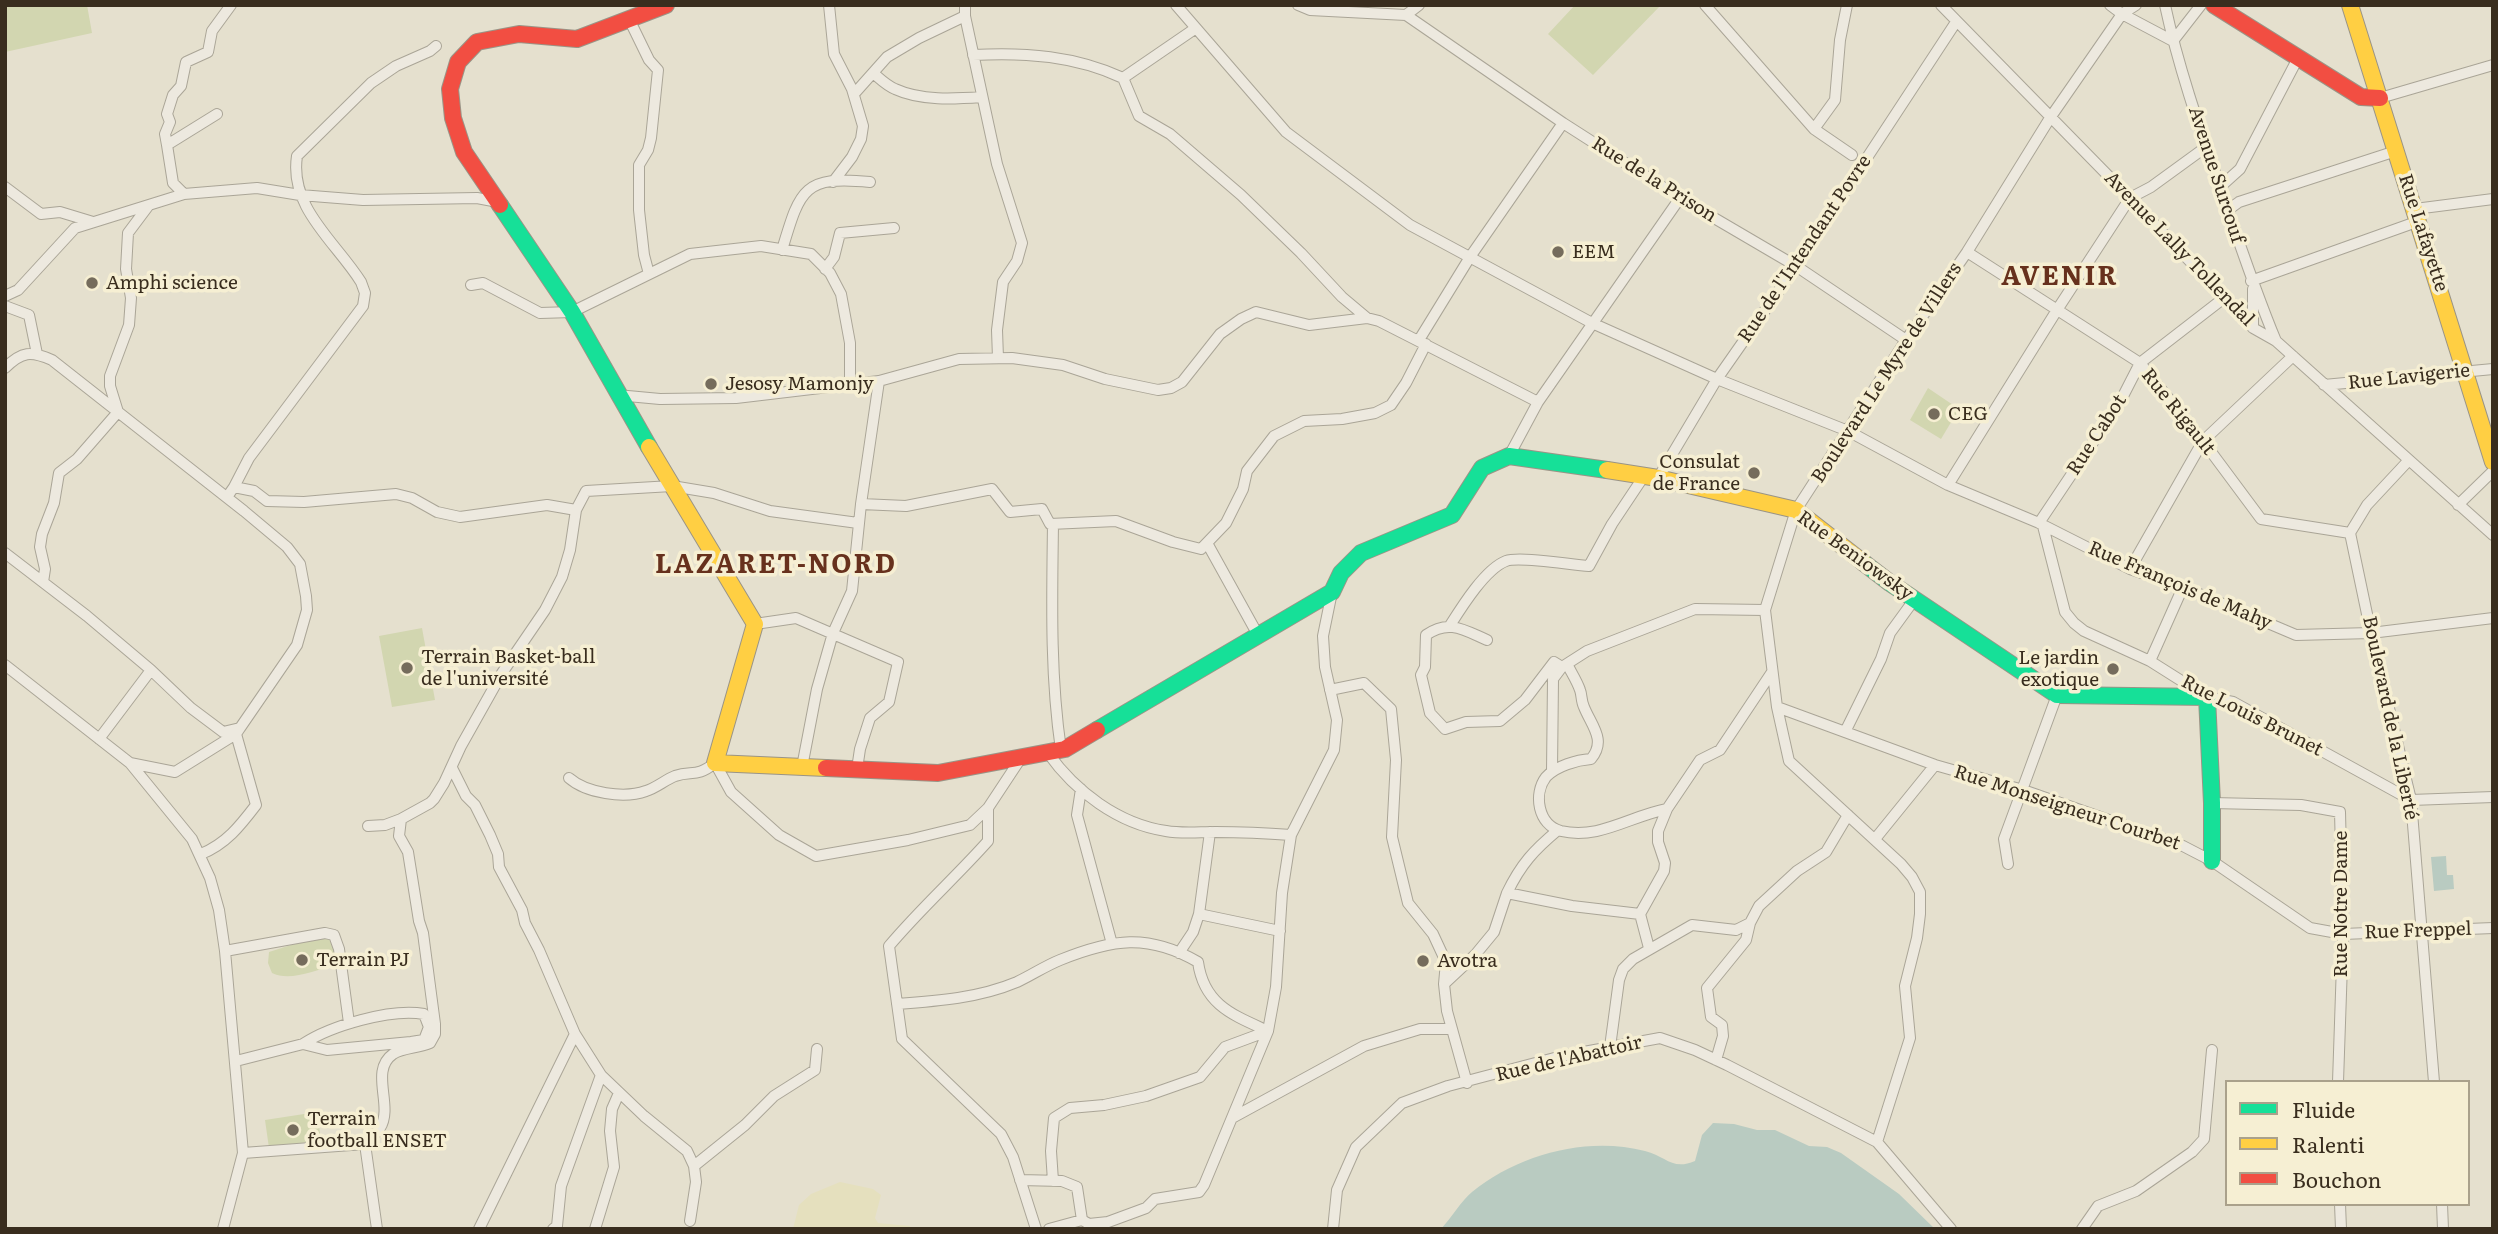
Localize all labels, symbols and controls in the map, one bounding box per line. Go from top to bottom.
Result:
street label: Avenue Surcouf [2183,104,2249,246]
street label: Rue de la Prison [1587,132,1721,228]
street label: Rue de l'Intendant Povre [1734,151,1876,347]
street label: Avenue Lally Tollendal [2099,167,2259,331]
street label: Rue Lafayette [2393,171,2453,295]
place label: EEM [1572,241,1615,263]
marker: EEM [1550,244,1566,260]
street label: Boulevard Le Myre de Villers [1807,258,1967,488]
district label: AVENIR [2002,261,2118,293]
place label: Amphi science [106,272,238,294]
marker: Amphi science [84,275,100,291]
street label: Rue Lavigerie [2347,359,2471,395]
street label: Rue Rigault [2136,364,2220,460]
place label: Jesosy Mamonjy [725,373,874,395]
marker: Jesosy Mamonjy [703,376,719,392]
street label: Rue Cabot [2063,390,2131,480]
place label: CEG [1948,403,1988,425]
marker: CEG [1926,406,1942,422]
place label: Consulat de France [1653,451,1740,495]
marker: Consulat de France [1746,465,1762,481]
street label: Rue Beniowsky [1793,506,1917,606]
street label: Rue François de Mahy [2085,537,2275,635]
district label: LAZARET-NORD [656,549,896,581]
street label: Boulevard de la Liberté [2357,614,2423,822]
place label: Terrain Basket-ball de l'université [421,646,595,690]
place label: Le jardin exotique [2018,647,2099,691]
marker: Terrain Basket-ball de l'université [399,660,415,676]
marker: Le jardin exotique [2105,661,2121,677]
street label: Rue Louis Brunet [2177,670,2327,762]
street label: Rue Monseigneur Courbet [1951,761,2183,855]
street label: Rue Notre Dame [2330,831,2352,977]
street label: Rue Freppel [2364,918,2472,944]
place label: Terrain PJ [316,949,410,971]
place label: Avotra [1437,950,1497,972]
marker: Terrain PJ [294,952,310,968]
marker: Avotra [1415,953,1431,969]
street label: Rue de l'Abattoir [1494,1031,1644,1087]
legend [2225,1080,2470,1206]
text: Fluide [2292,1093,2355,1124]
place label: Terrain football ENSET [307,1108,447,1152]
marker: Terrain football ENSET [285,1122,301,1138]
text: Ralenti [2292,1128,2365,1159]
text: Bouchon [2292,1163,2381,1194]

